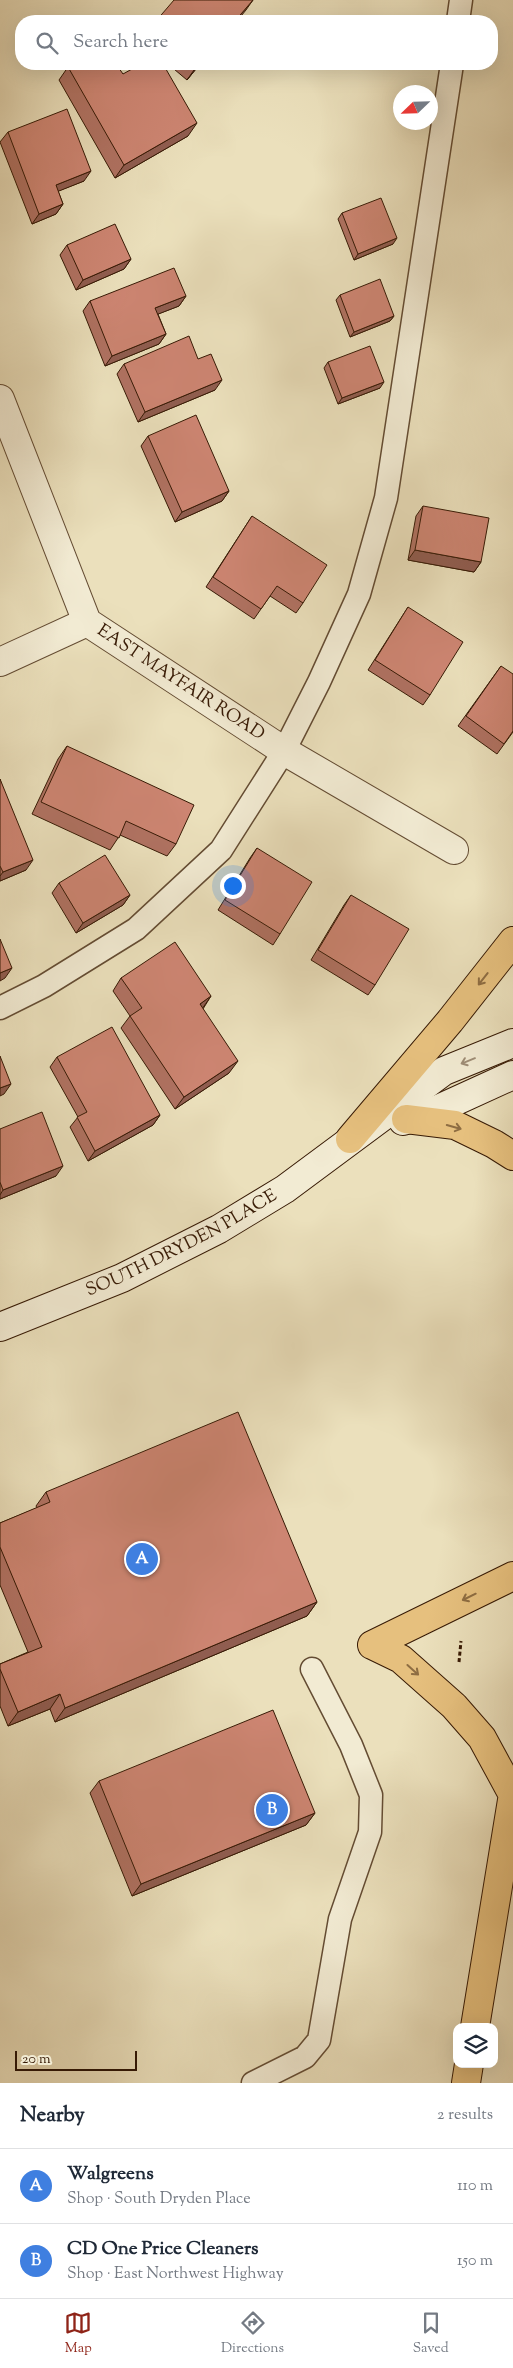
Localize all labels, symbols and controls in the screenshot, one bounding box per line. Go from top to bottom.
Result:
search box [15,15,498,70]
icon: search [33,29,61,57]
text: Search here [73,29,168,56]
north arrow [393,85,438,130]
street label: EAST MAYFAIR ROAD [91,619,269,748]
your location [220,873,246,899]
one-way arrow [477,972,488,985]
one-way arrow [461,1057,476,1067]
one-way arrow [446,1122,462,1132]
street label: SOUTH DRYDEN PLACE [82,1184,282,1304]
pin: A [126,1540,158,1578]
one-way arrow [462,1593,477,1602]
one-way arrow [407,1664,420,1676]
pin: B [256,1791,288,1829]
map controls [453,2023,498,2068]
button: layers [453,2023,498,2068]
scale bar [15,2048,138,2071]
text: 20 m [22,2050,51,2070]
text: Nearby [20,2101,85,2131]
text: 2 results [437,2104,493,2127]
text: Walgreens [67,2161,154,2188]
text: A [30,2175,43,2198]
text: 110 m [457,2175,493,2198]
text: Shop · South Dryden Place [67,2188,251,2211]
text: CD One Price Cleaners [67,2236,258,2263]
text: B [31,2250,41,2273]
text: 150 m [457,2250,493,2273]
text: Shop · East Northwest Highway [67,2263,284,2286]
tab: Map [64,2309,92,2359]
tab: Directions [221,2309,284,2359]
tab: Saved [413,2309,449,2359]

